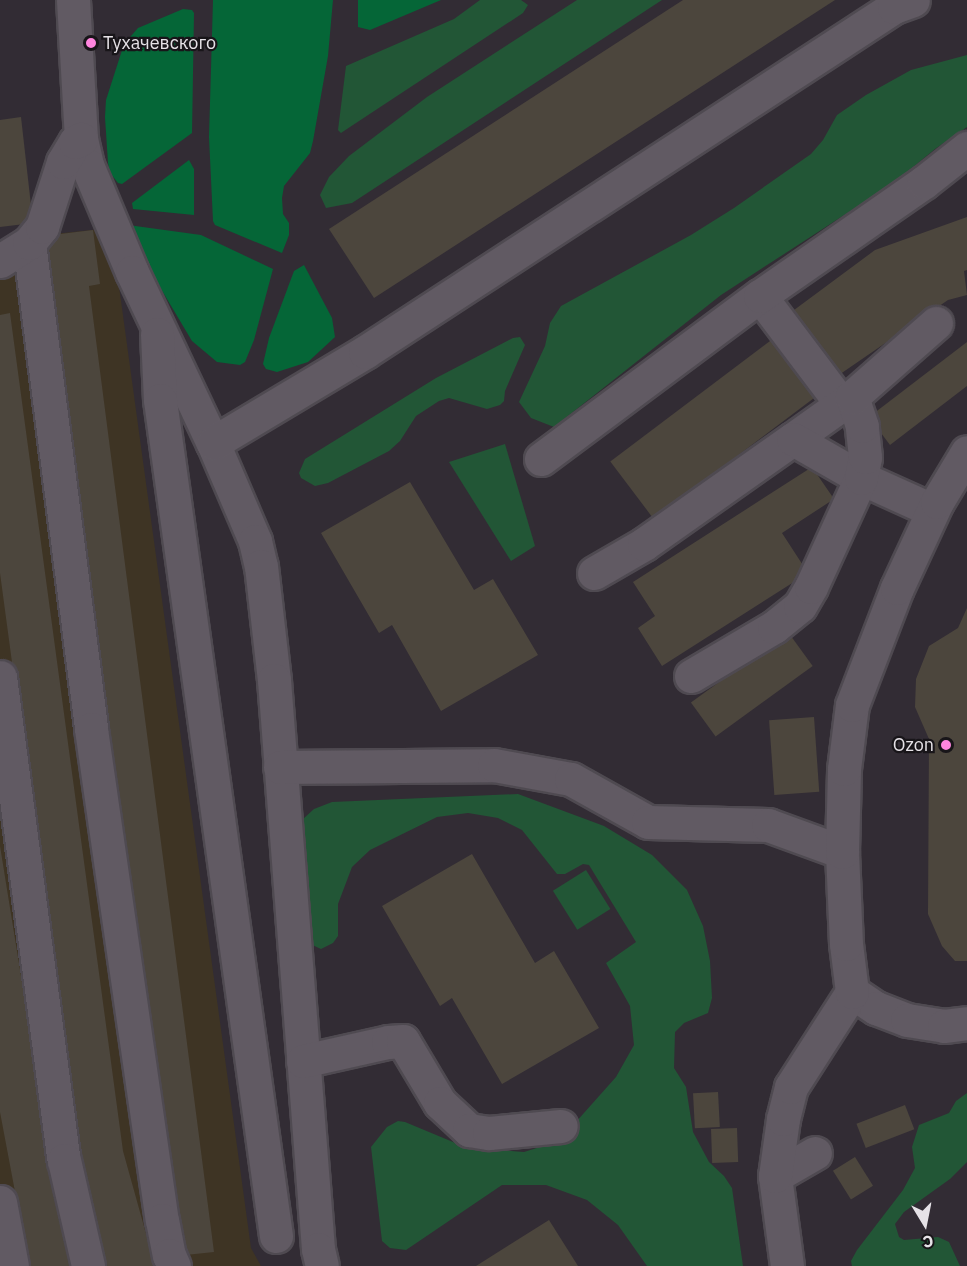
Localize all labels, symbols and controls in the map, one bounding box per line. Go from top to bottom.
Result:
place label: Тухачевского [103,32,216,54]
marker: Тухачевского [84,36,98,50]
place label: Ozon [893,734,934,756]
marker: Ozon [939,738,953,752]
north arrow [895,1194,955,1254]
text: С [921,1231,935,1252]

